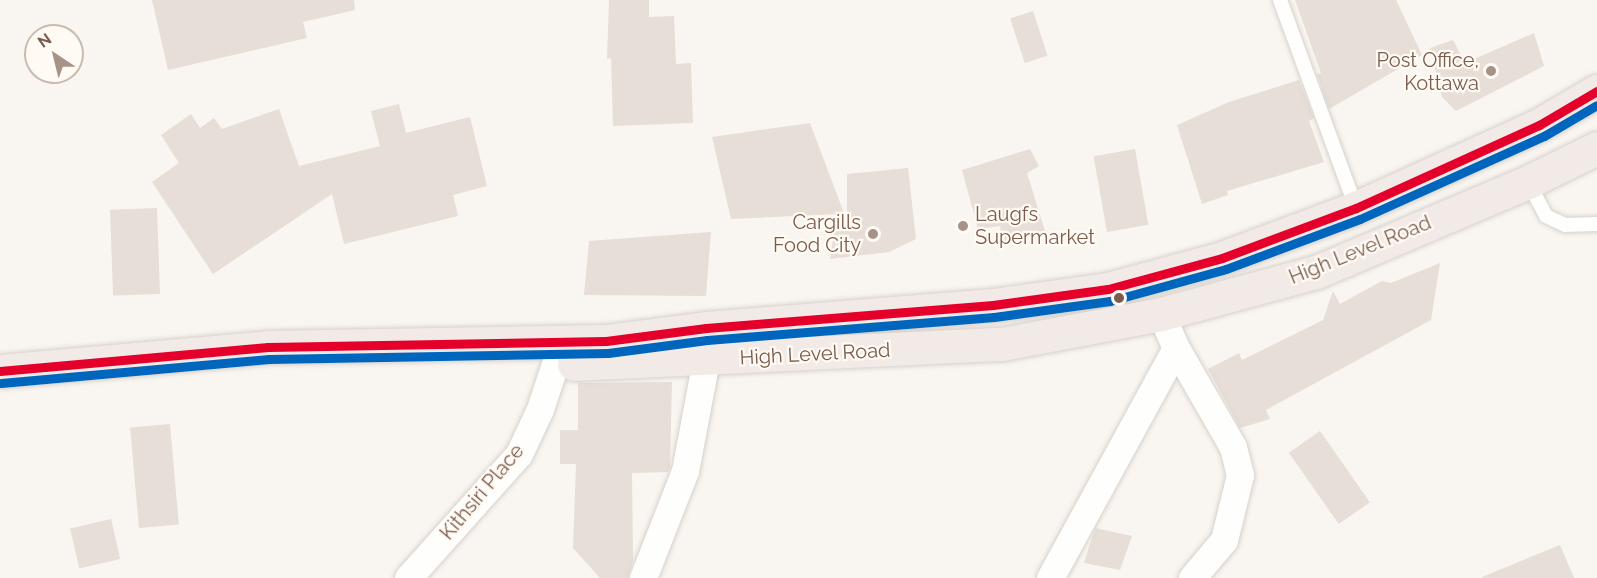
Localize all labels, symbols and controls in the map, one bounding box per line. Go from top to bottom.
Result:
north arrow [24,24,84,84]
text: N [34,29,55,52]
place label: Post Office, Kottawa [1377,48,1479,95]
marker: Post Office, Kottawa [1484,64,1498,78]
place label: Laugfs Supermarket [975,202,1095,249]
place label: Cargills Food City [773,210,861,257]
street label: High Level Road [1285,210,1435,290]
marker: Laugfs Supermarket [956,219,970,233]
marker: Cargills Food City [866,227,880,241]
unlabelled marker [1113,292,1125,304]
street label: High Level Road [739,338,891,370]
street label: Kithsiri Place [435,439,529,545]

